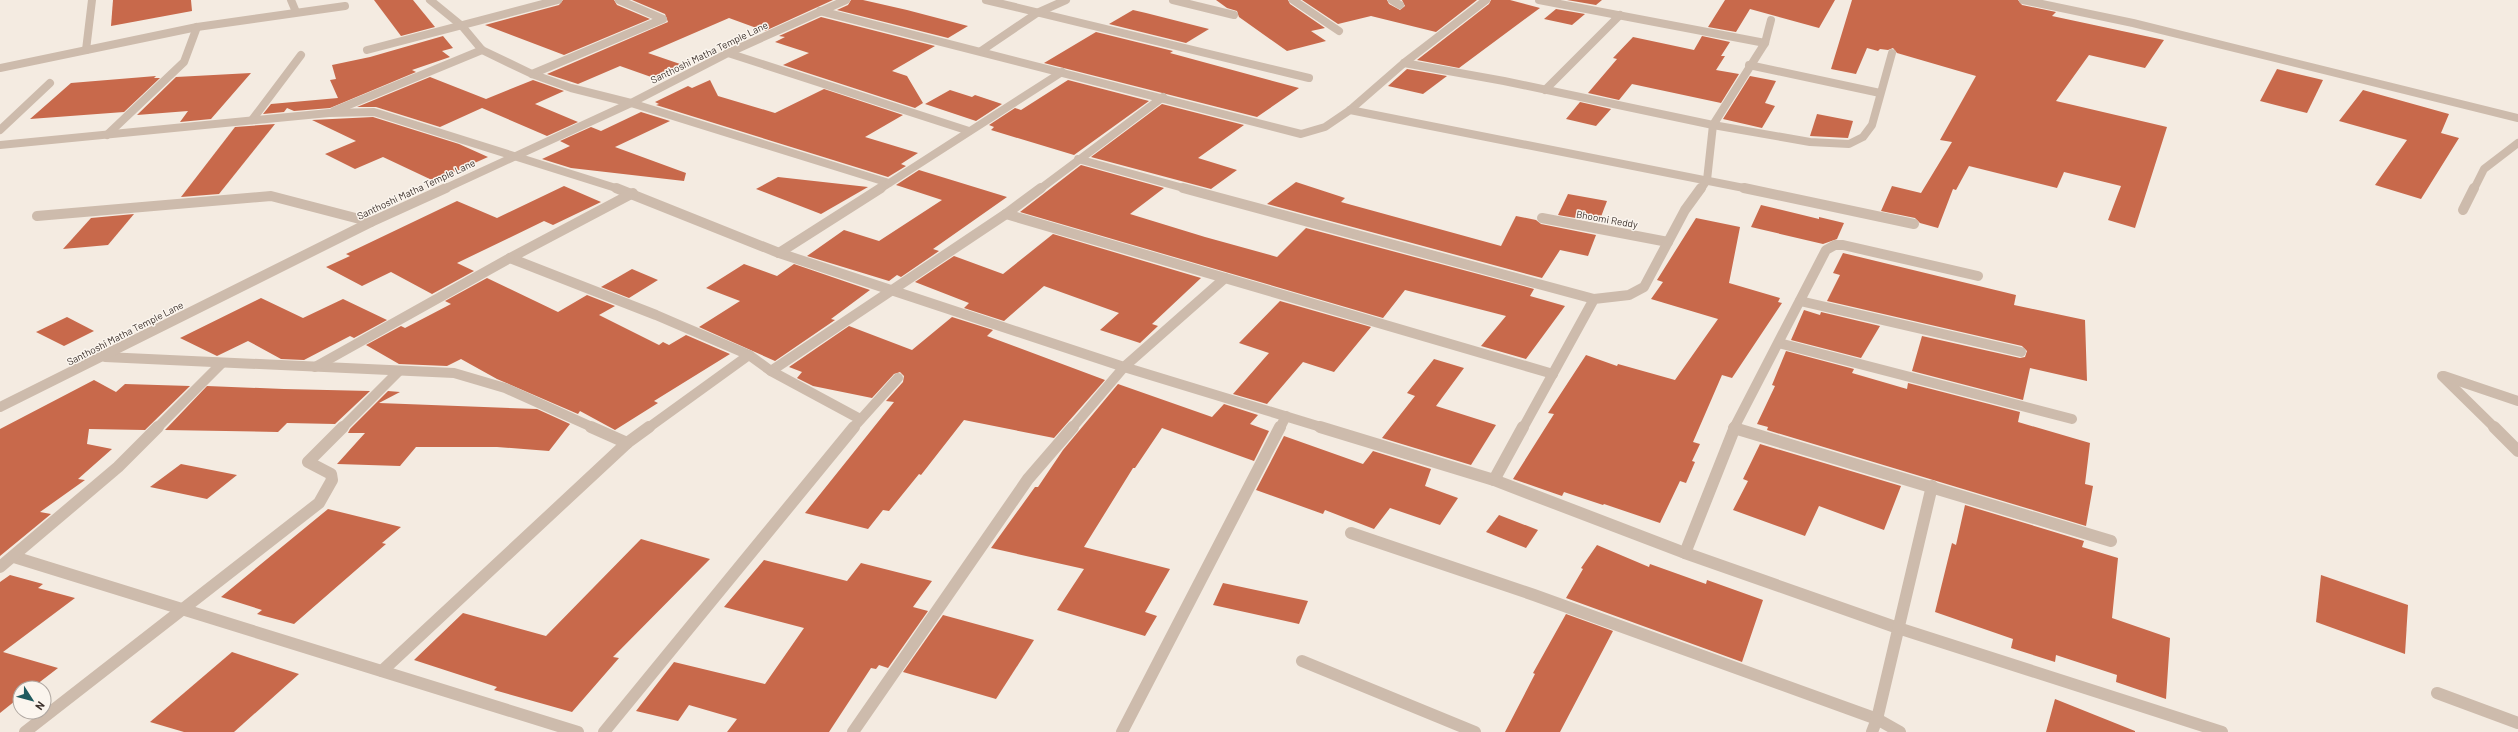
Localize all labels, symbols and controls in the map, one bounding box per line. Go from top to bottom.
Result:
street label: Santhoshi Matha Temple Lane [648,18,770,86]
street label: Santhoshi Matha Temple Lane [355,156,477,222]
street label: Bhoomi Reddy [1575,208,1639,230]
street label: Santhoshi Matha Temple Lane [65,298,185,368]
north arrow [12,680,52,720]
text: N [33,699,48,713]

